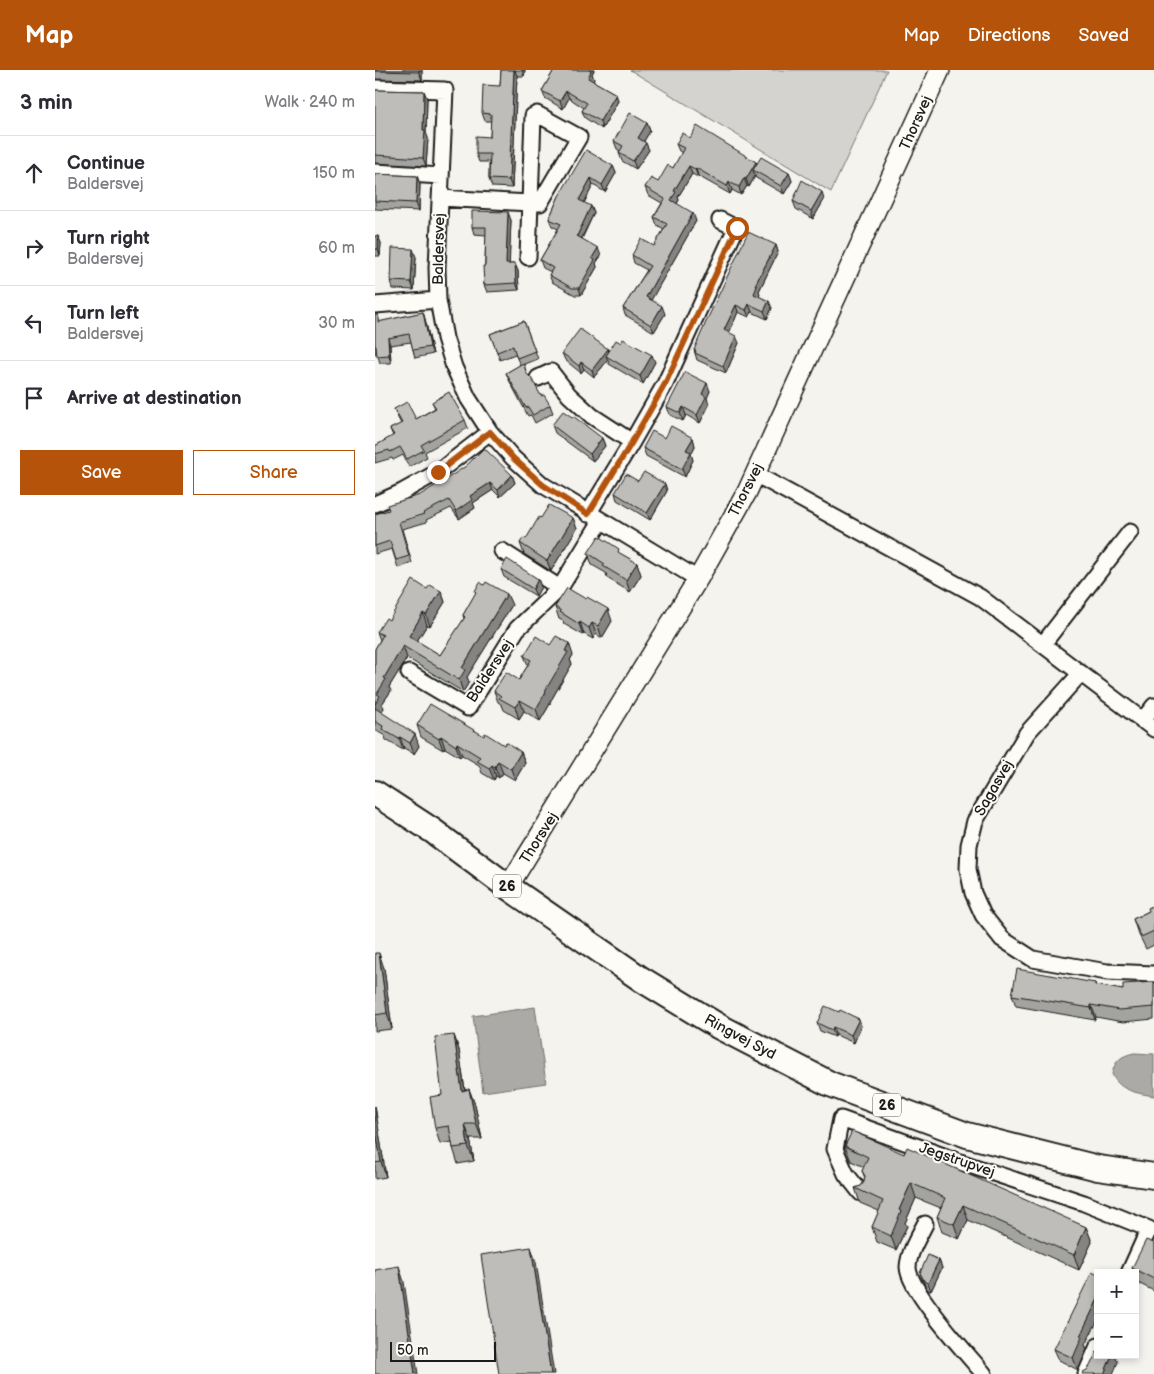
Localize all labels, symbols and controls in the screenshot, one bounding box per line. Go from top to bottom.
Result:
text: Map [25,21,73,50]
text: Map [904,25,940,46]
text: Directions [968,25,1050,46]
text: Saved [1078,25,1129,46]
text: 3 min [20,90,73,115]
text: Walk · 240 m [265,93,355,112]
street label: Thorsvej [896,93,936,153]
text: Continue [67,152,145,175]
icon: ahead [20,159,48,187]
text: 150 m [313,164,355,183]
text: Baldersvej [67,175,144,194]
street label: Baldersvej [429,213,449,285]
route start [726,217,749,240]
text: Turn right [67,227,150,250]
icon: right [20,234,48,262]
text: 60 m [318,239,355,258]
text: Baldersvej [67,250,144,269]
text: Turn left [67,302,139,325]
icon: left [20,309,48,337]
text: 30 m [318,314,355,333]
text: Baldersvej [67,325,144,344]
icon: arrive [20,384,48,412]
text: Arrive at destination [67,387,242,410]
button: Save [20,450,183,495]
button: Share [193,450,355,495]
street label: Thorsvej [724,460,768,520]
route end [427,461,450,484]
street label: Baldersvej [462,636,518,706]
street label: Sagasvej [970,757,1018,819]
street label: Thorsvej [516,808,562,868]
road number: 26 [493,874,521,898]
street label: Ringvej Syd [701,1010,779,1064]
road number: 26 [873,1094,901,1116]
street label: Jegstrupvej [917,1138,997,1182]
map controls [1094,1269,1139,1359]
button: + [1094,1269,1139,1314]
button: − [1094,1314,1139,1359]
scale bar [390,1339,496,1362]
text: 50 m [397,1342,429,1359]

